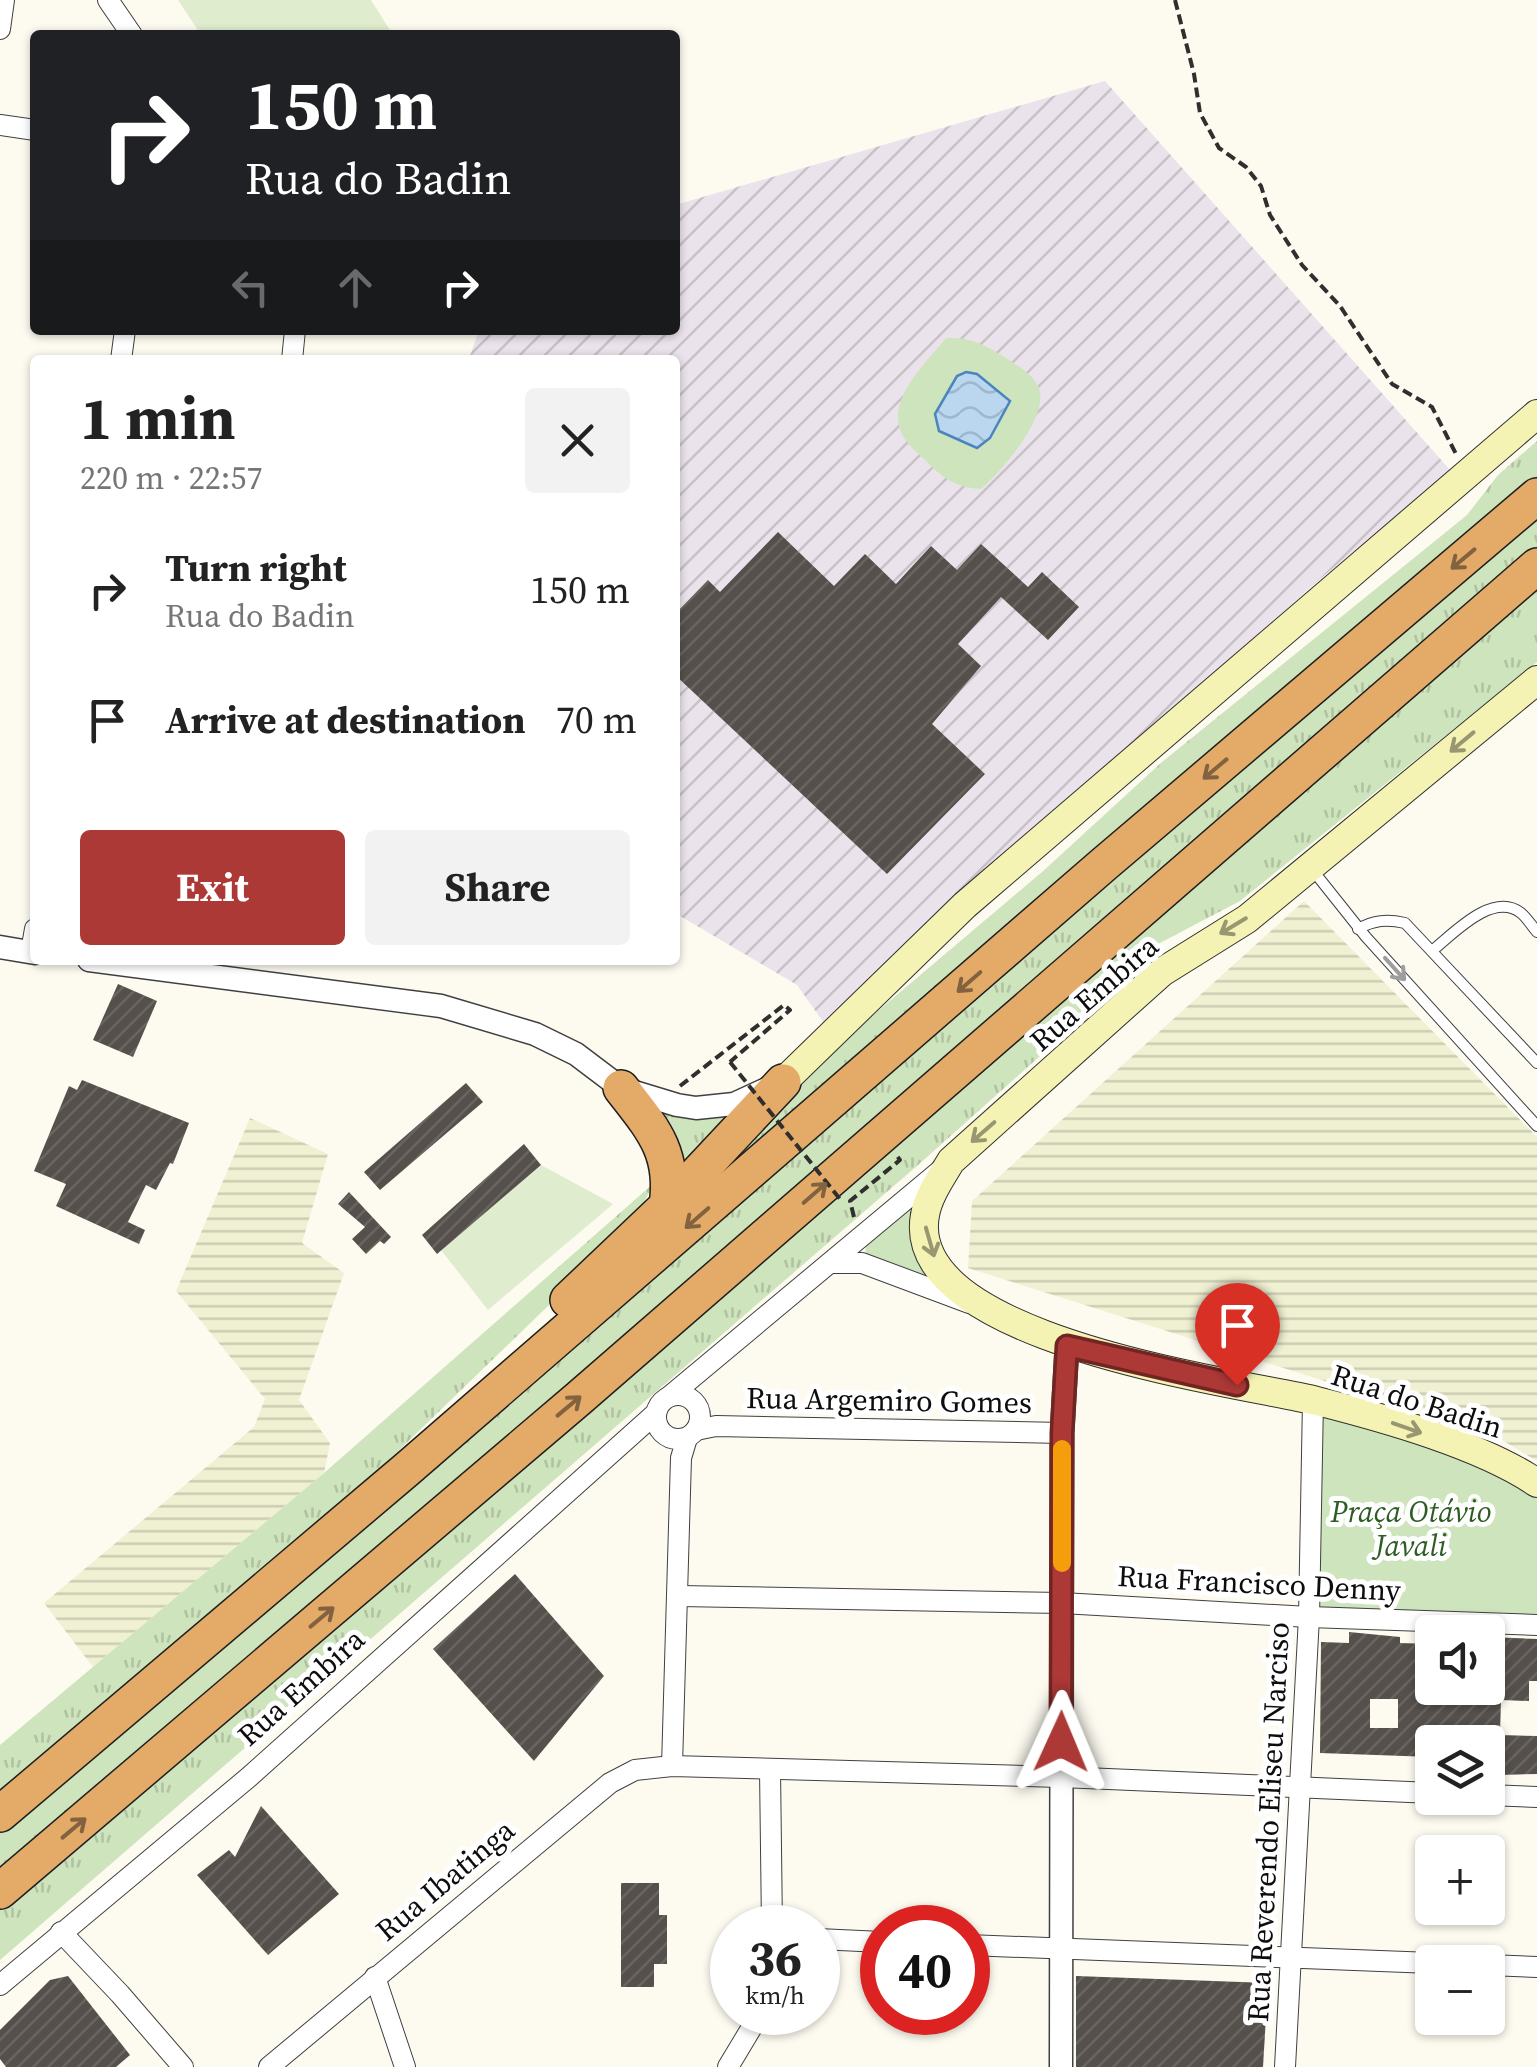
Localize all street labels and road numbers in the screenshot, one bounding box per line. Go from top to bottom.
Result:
street label: Rua Embira [1021,925,1168,1060]
street label: Rua do Badin [1326,1354,1508,1448]
street label: Rua Argemiro Gomes [746,1377,1032,1423]
street label: Rua Francisco Denny [1116,1555,1402,1611]
street label: Rua Embira [229,1618,374,1755]
street label: Rua Reverendo Eliseu Narciso [1237,1621,1299,2023]
street label: Rua Ibatinga [367,1809,524,1950]

